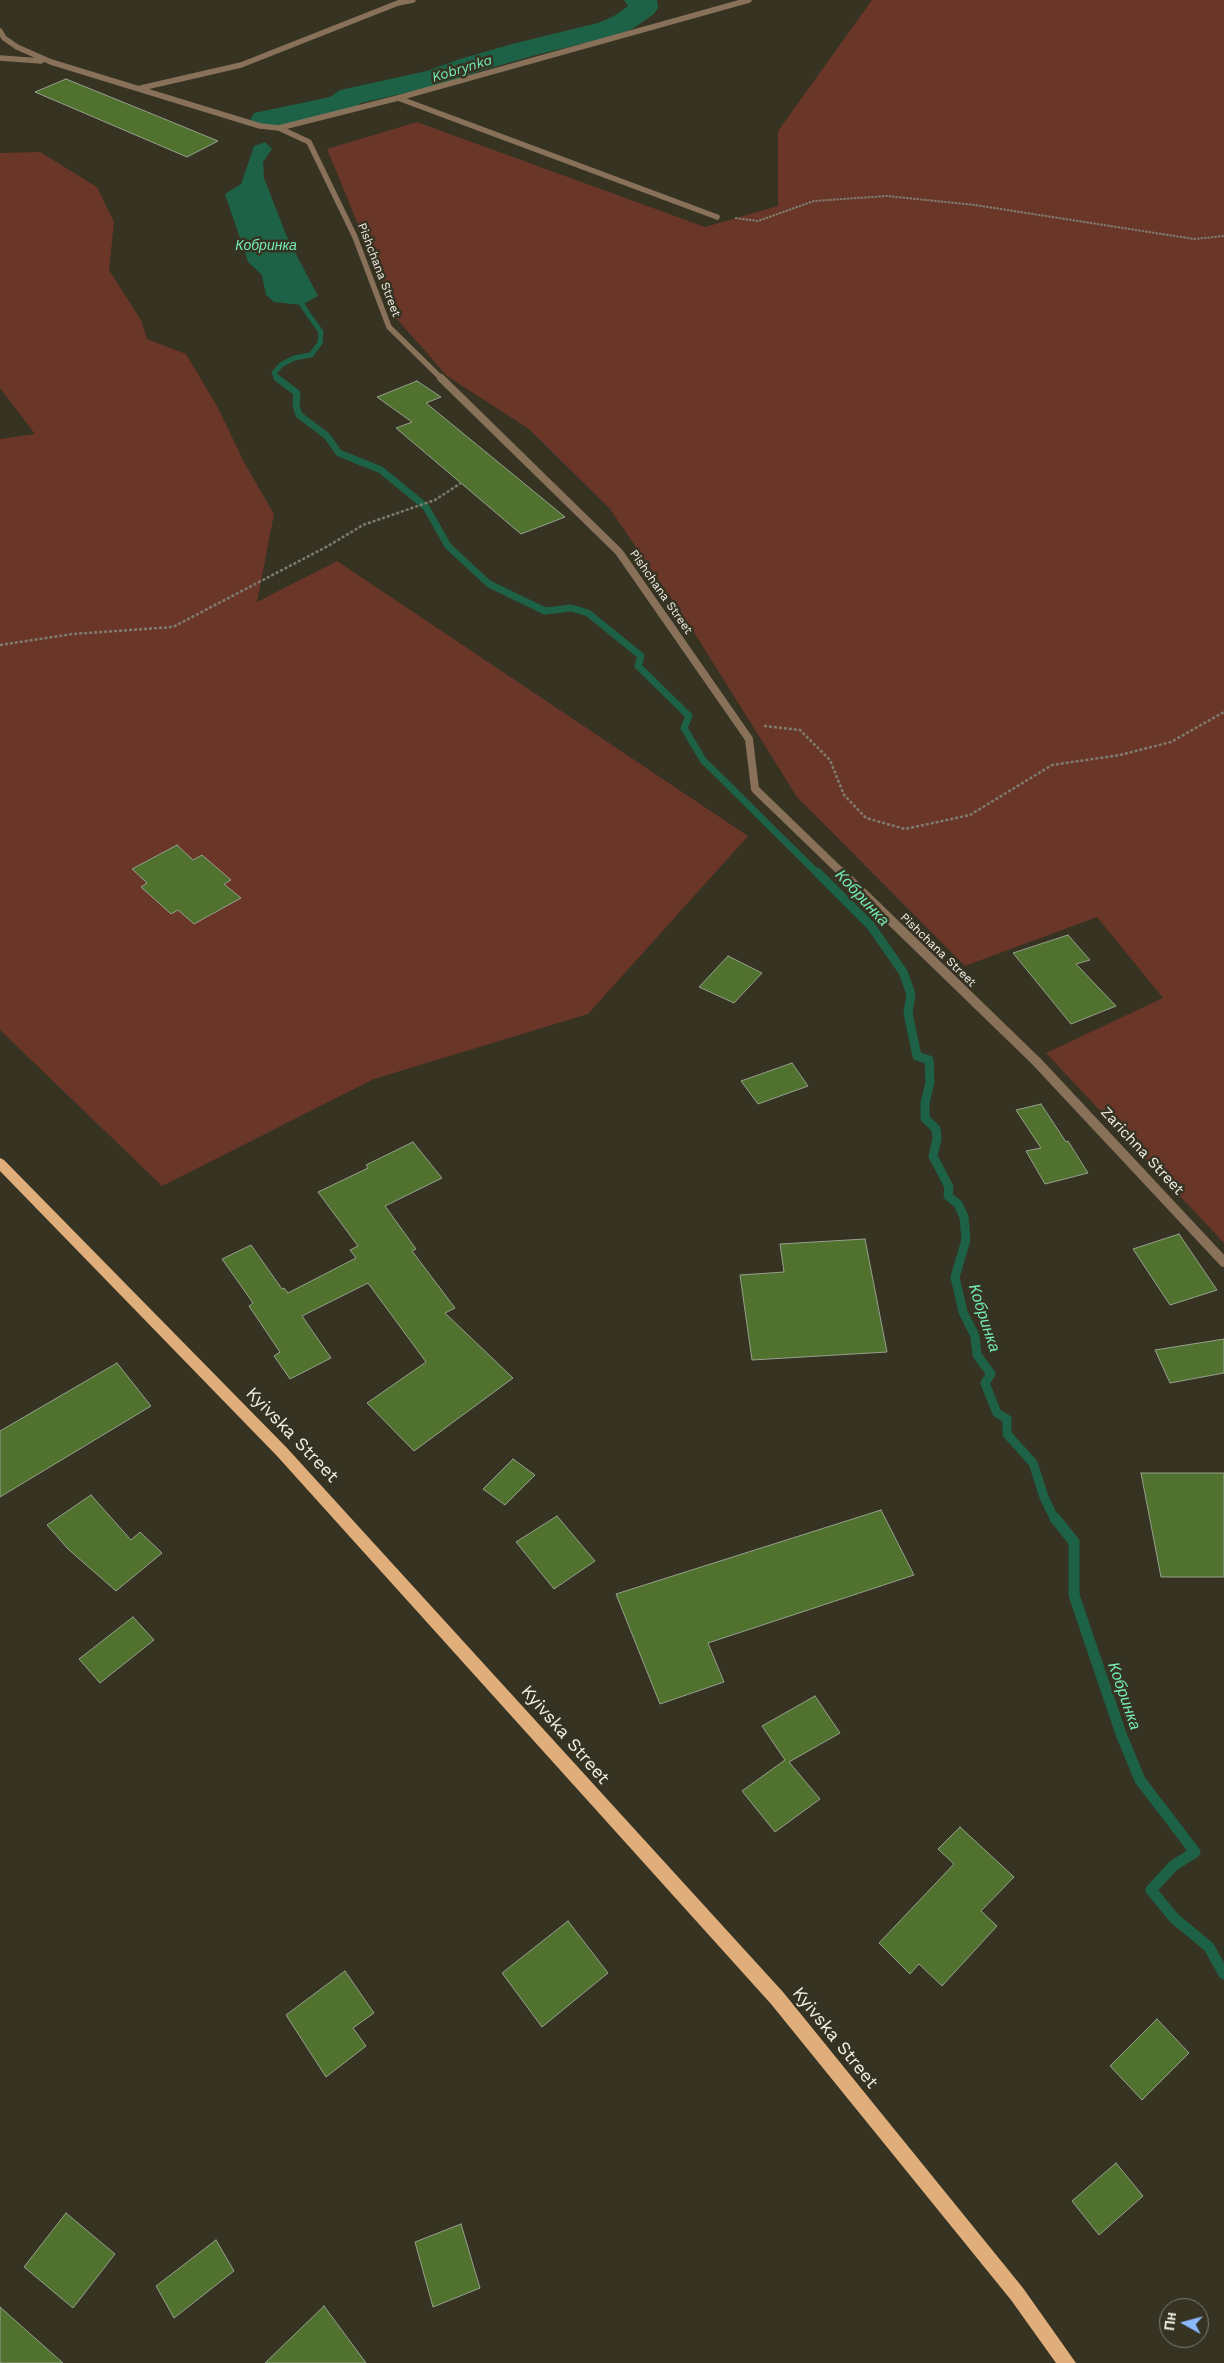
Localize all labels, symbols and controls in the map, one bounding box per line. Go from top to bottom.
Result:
water label: Kobrynka [430,52,494,86]
street label: Pishchana Street [354,221,404,319]
water label: Кобринка [235,238,297,254]
street label: Pishchana Street [627,547,695,637]
water label: Кобринка [831,866,893,930]
street label: Pishchana Street [897,910,979,990]
street label: Zarichna Street [1097,1103,1187,1199]
water label: Кобринка [964,1282,1004,1354]
street label: Kyivska Street [241,1383,343,1487]
water label: Кобринка [1103,1660,1145,1732]
street label: Kyivska Street [516,1681,614,1789]
street label: Kyivska Street [788,1983,882,2093]
north arrow [1159,2298,1209,2348]
text: Пн [1161,2311,1179,2331]

